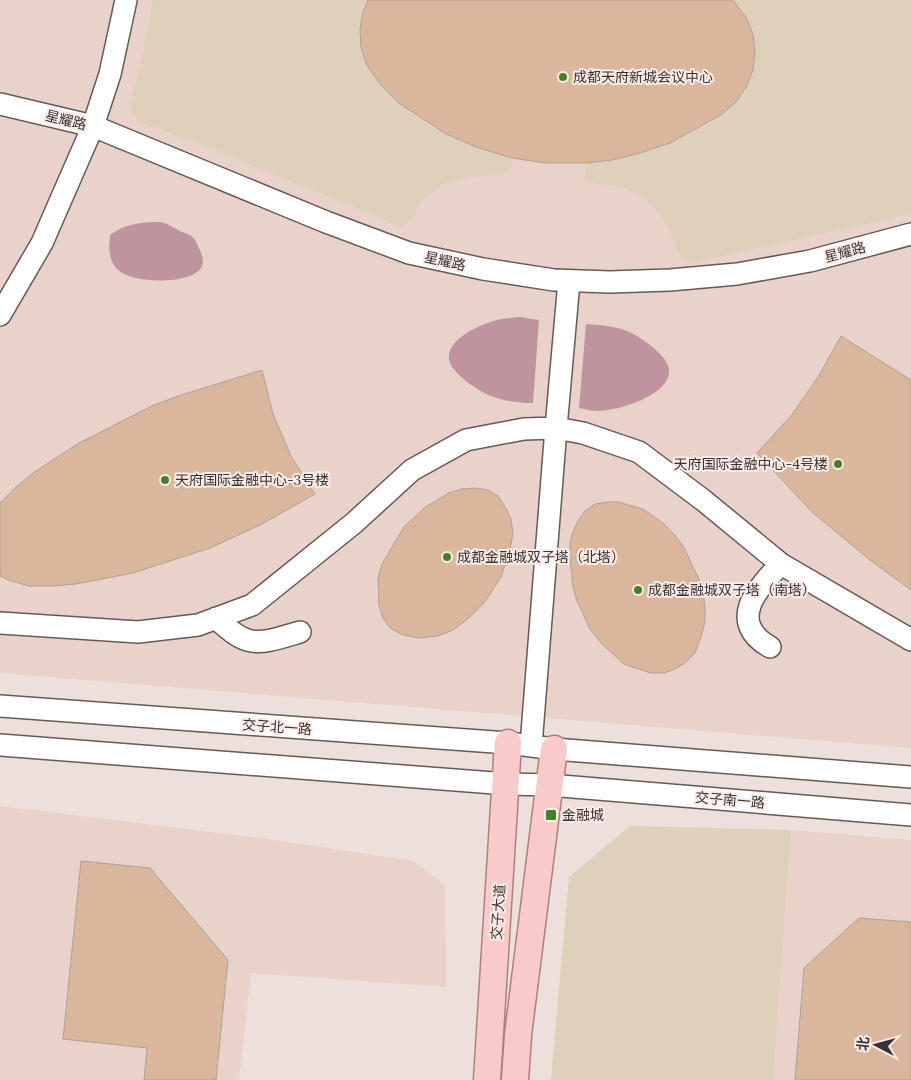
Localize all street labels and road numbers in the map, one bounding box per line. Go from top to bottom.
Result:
street label: 星耀路 [43,106,89,134]
street label: 星耀路 [822,238,868,266]
street label: 星耀路 [423,248,467,274]
street label: 交子北一路 [241,716,313,738]
street label: 交子南一路 [694,788,766,812]
street label: 交子大道 [487,883,509,941]

